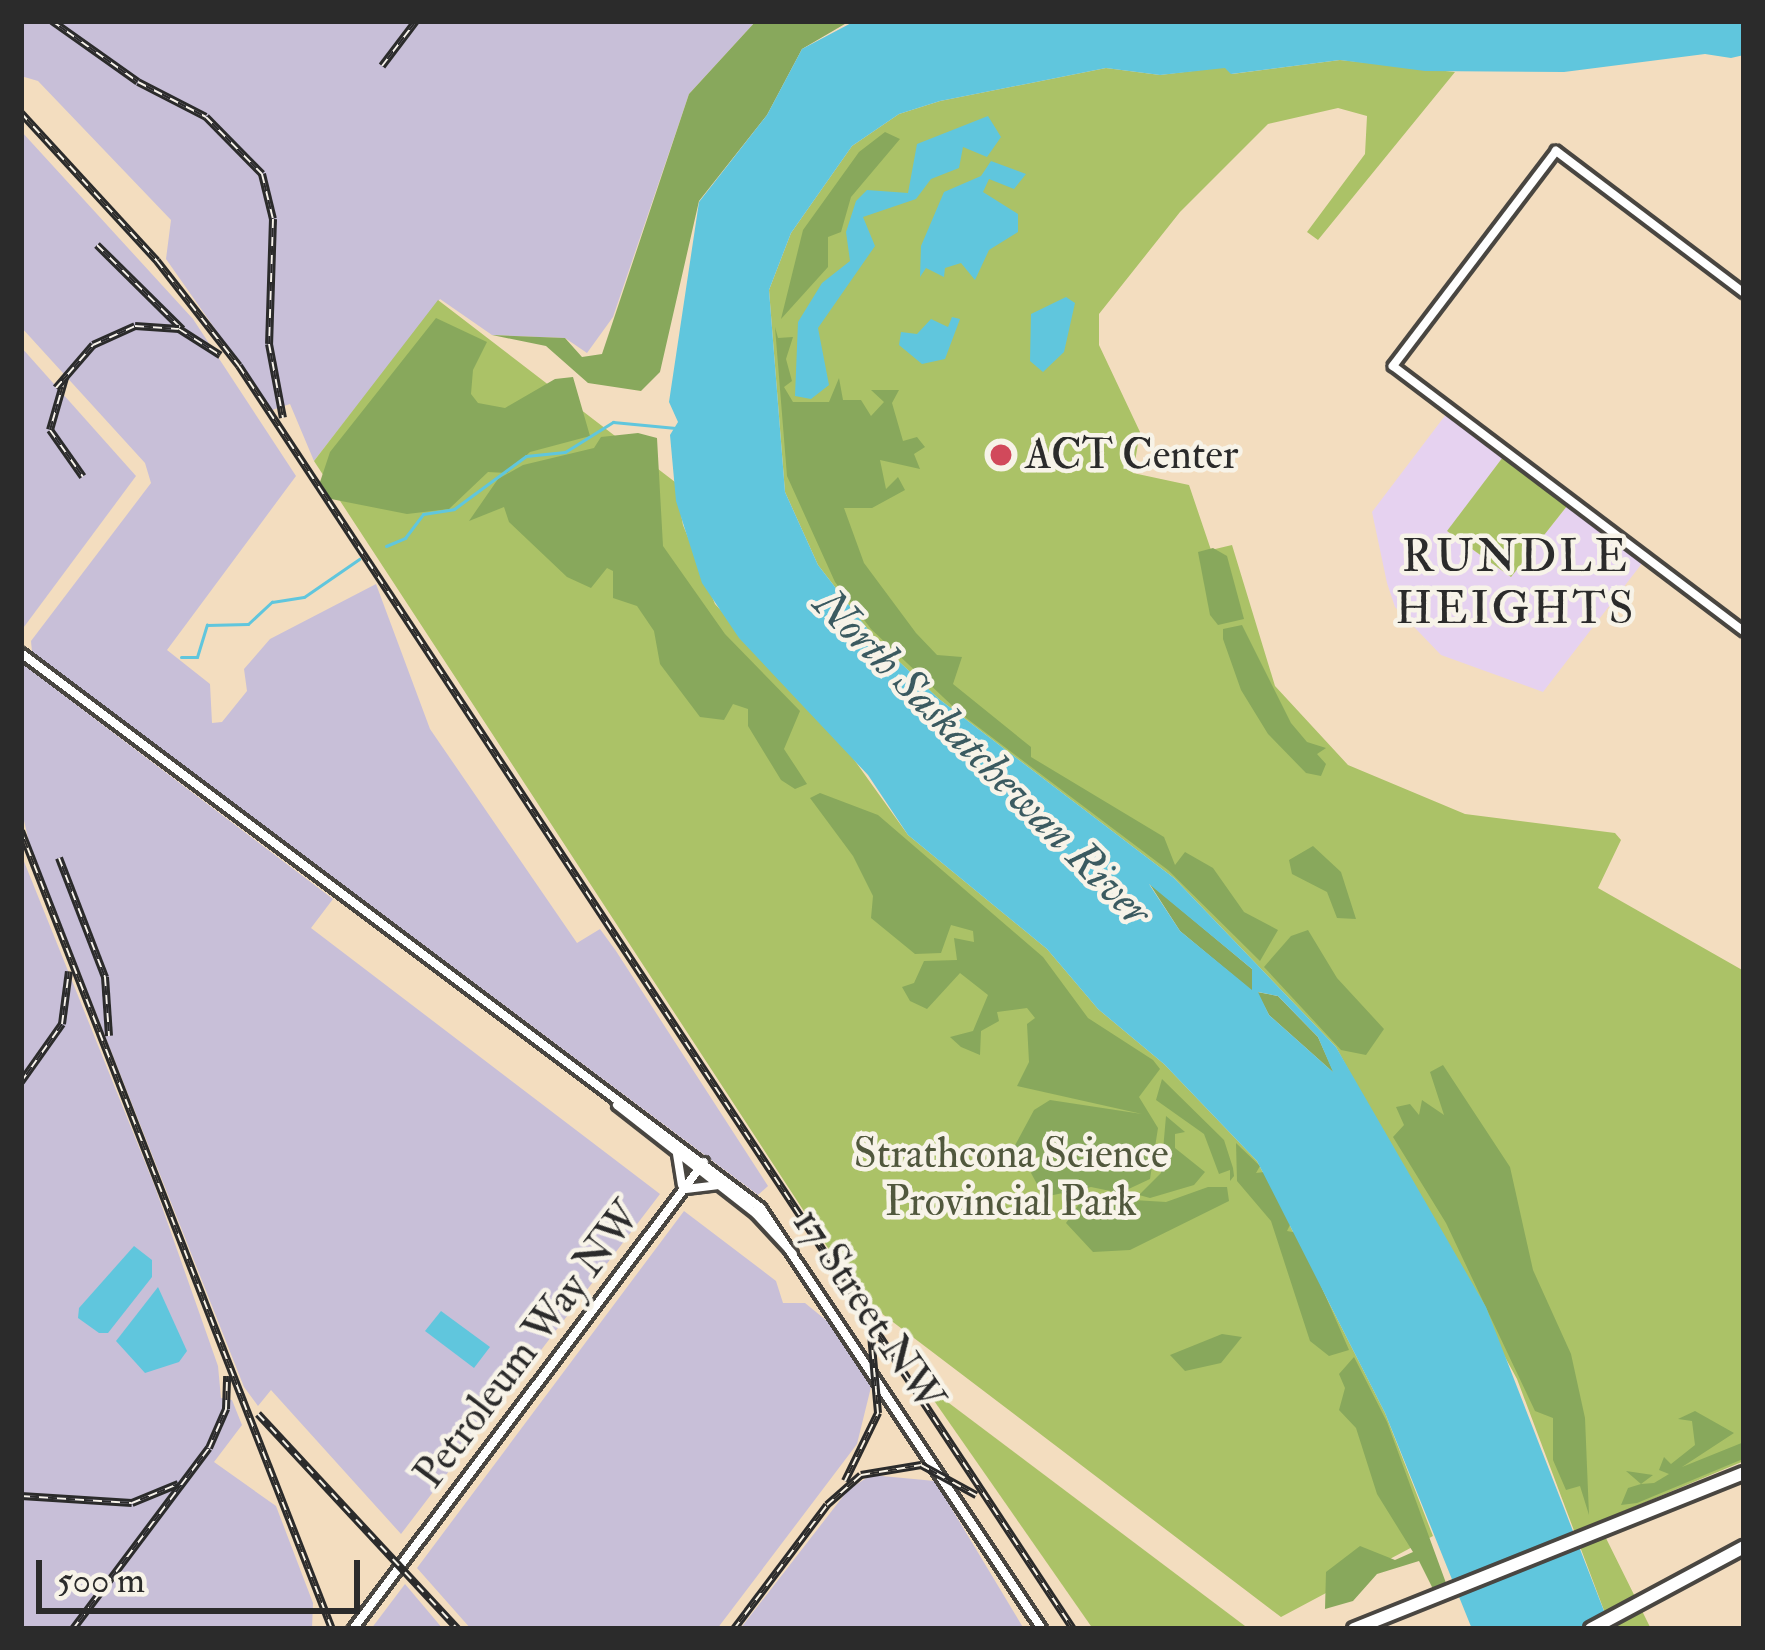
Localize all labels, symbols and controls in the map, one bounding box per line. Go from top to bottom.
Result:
place label: ACT Center [1025,430,1238,480]
marker: ACT Center [988,442,1014,468]
district label: RUNDLE HEIGHTS [1395,531,1637,637]
water label: North Saskatchewan River [802,578,1162,938]
park label: Strathcona Science Provincial Park [853,1129,1169,1228]
street label: Petroleum Way NW [404,1192,652,1498]
street label: 17 Street NW [782,1199,954,1421]
scale bar [42,1536,366,1610]
text: 500 m [57,1558,145,1603]

